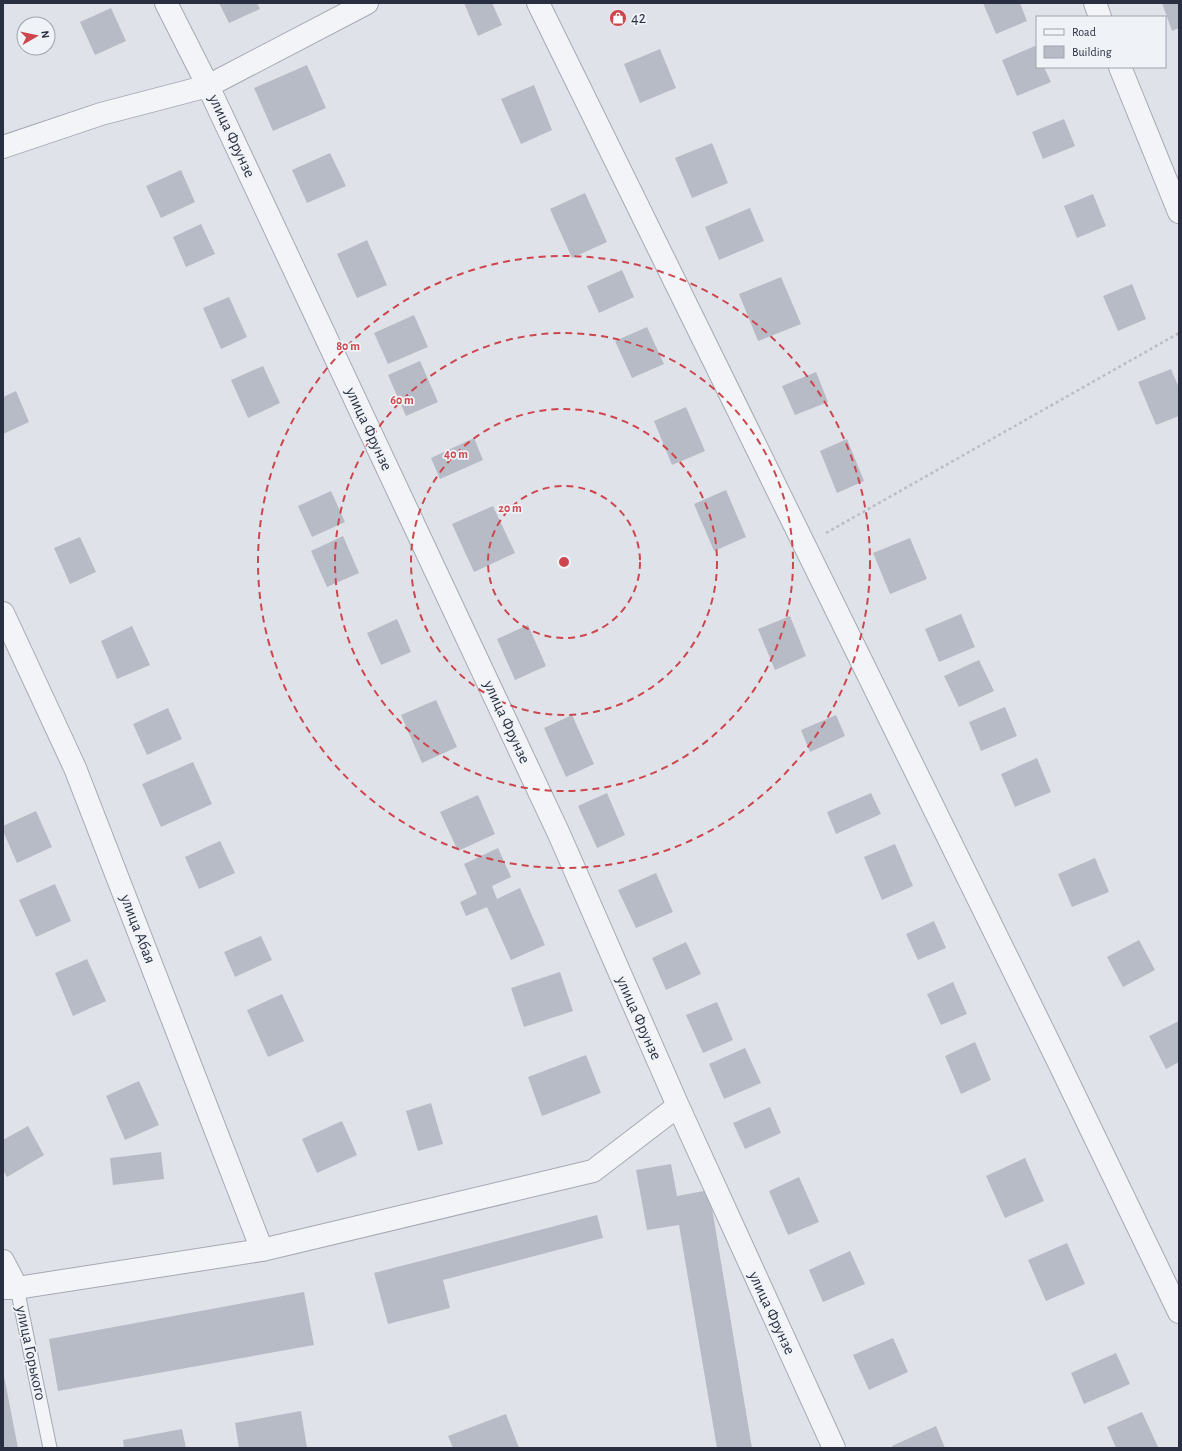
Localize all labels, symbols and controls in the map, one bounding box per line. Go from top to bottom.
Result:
shop icon: 42 [608,8,628,28]
place label: 42 [631,10,646,26]
north arrow [16,16,56,56]
legend [1036,16,1166,68]
text: Road [1072,26,1096,38]
text: N [39,30,51,39]
text: Building [1072,46,1112,58]
street label: улица Фрунзе [204,91,258,180]
text: 80 m [336,340,360,352]
street label: улица Фрунзе [341,384,395,473]
text: 60 m [390,394,414,406]
text: 40 m [444,448,468,460]
text: 20 m [498,502,522,514]
centre of rings [557,555,571,569]
street label: улица Фрунзе [479,677,533,766]
street label: улица Абая [116,891,158,966]
street label: улица Фрунзе [612,973,665,1063]
street label: улица Фрунзе [744,1268,798,1357]
street label: улица Горького [12,1303,49,1402]

